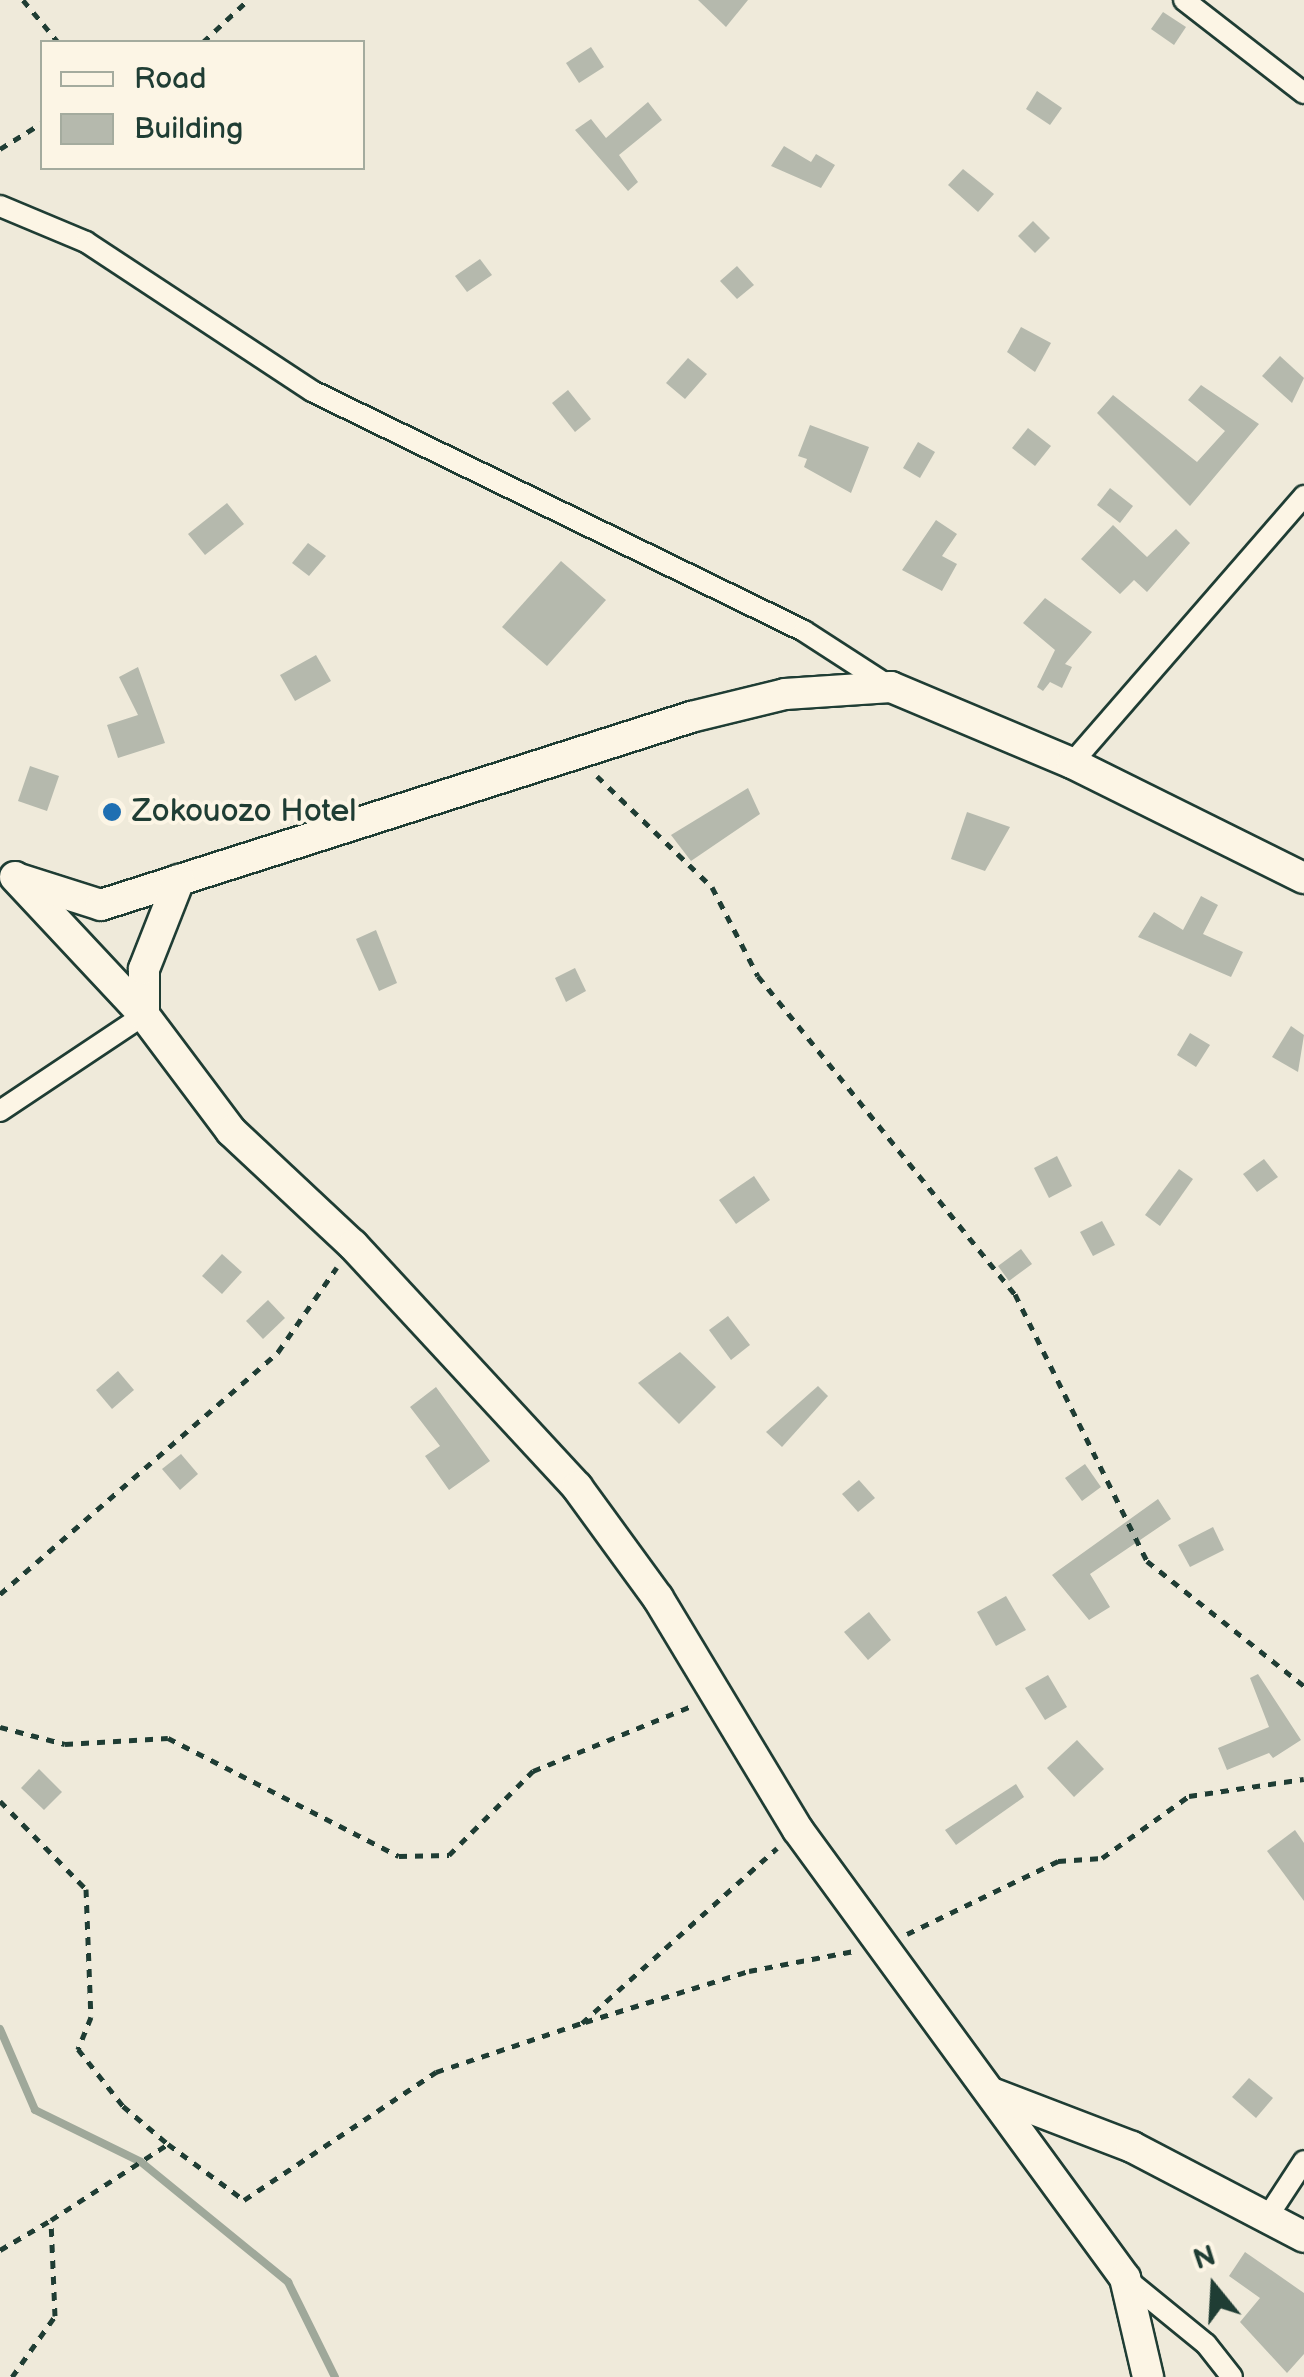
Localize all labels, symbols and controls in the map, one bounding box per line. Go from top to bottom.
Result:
legend [40,40,365,170]
text: Road [134,61,207,97]
text: Building [134,111,243,147]
place label: Zokouozo Hotel [132,793,356,831]
marker: Zokouozo Hotel [101,801,123,823]
north arrow [1164,2237,1264,2337]
text: N [1189,2239,1220,2277]

